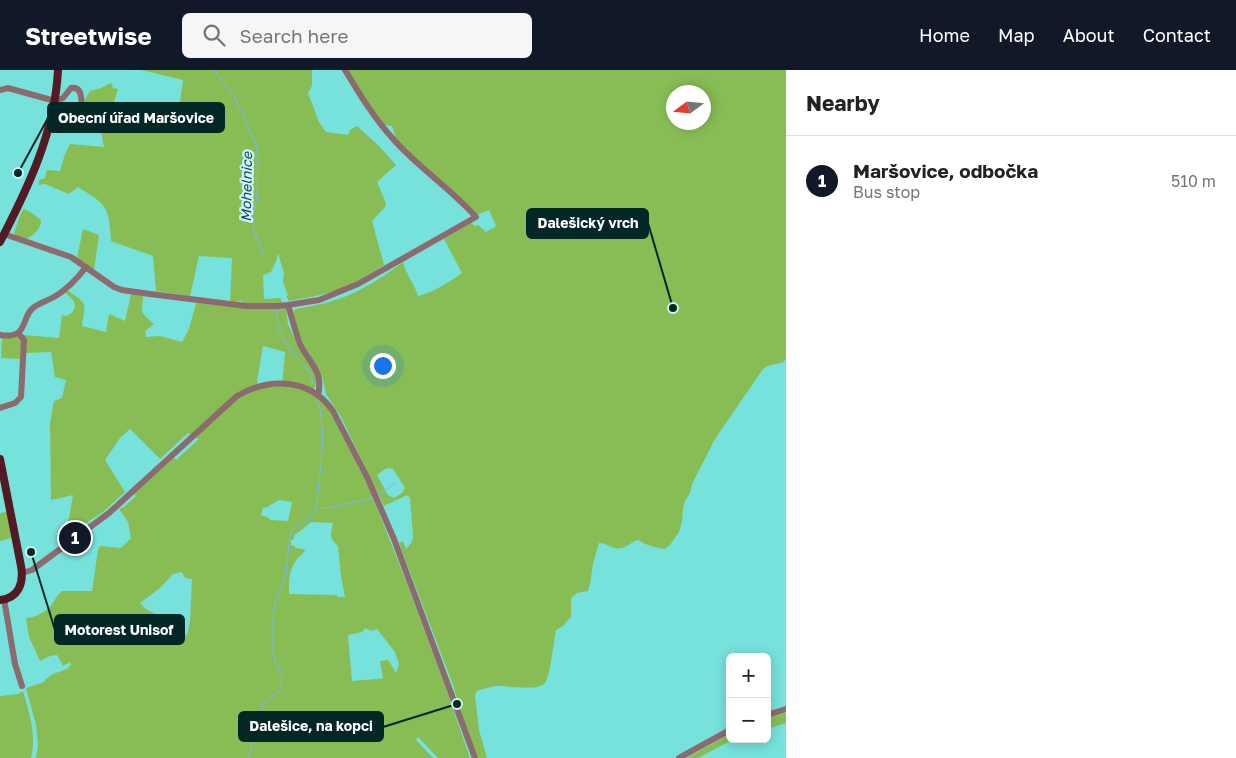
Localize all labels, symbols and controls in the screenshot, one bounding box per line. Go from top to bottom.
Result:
search box [182,13,532,58]
text: Streetwise [25,21,152,50]
icon: search [200,21,228,49]
text: Search here [240,24,348,47]
text: Home [919,24,970,46]
text: Map [998,24,1035,46]
text: About [1063,24,1115,46]
text: Contact [1143,24,1211,46]
north arrow [666,85,711,130]
text: Nearby [806,90,880,116]
callout: Obecní úřad Maršovice [48,103,224,132]
text: Obecní úřad Maršovice [58,109,214,126]
water label: Mohelnice [237,151,255,222]
text: Maršovice, odbočka [853,159,1038,182]
text: 1 [818,171,826,191]
text: 510 m [1171,171,1216,191]
text: Bus stop [853,182,920,202]
callout: Dalešický vrch [527,209,648,238]
text: Dalešický vrch [537,214,639,231]
your location [370,353,396,379]
pin: 1 [59,519,91,557]
callout: Motorest Unisof [55,615,184,644]
text: Motorest Unisof [65,621,174,638]
map controls [726,653,771,743]
button: + [726,653,771,698]
button: − [726,698,771,743]
callout: Dalešice, na kopci [239,712,383,741]
text: Dalešice, na kopci [249,717,373,734]

